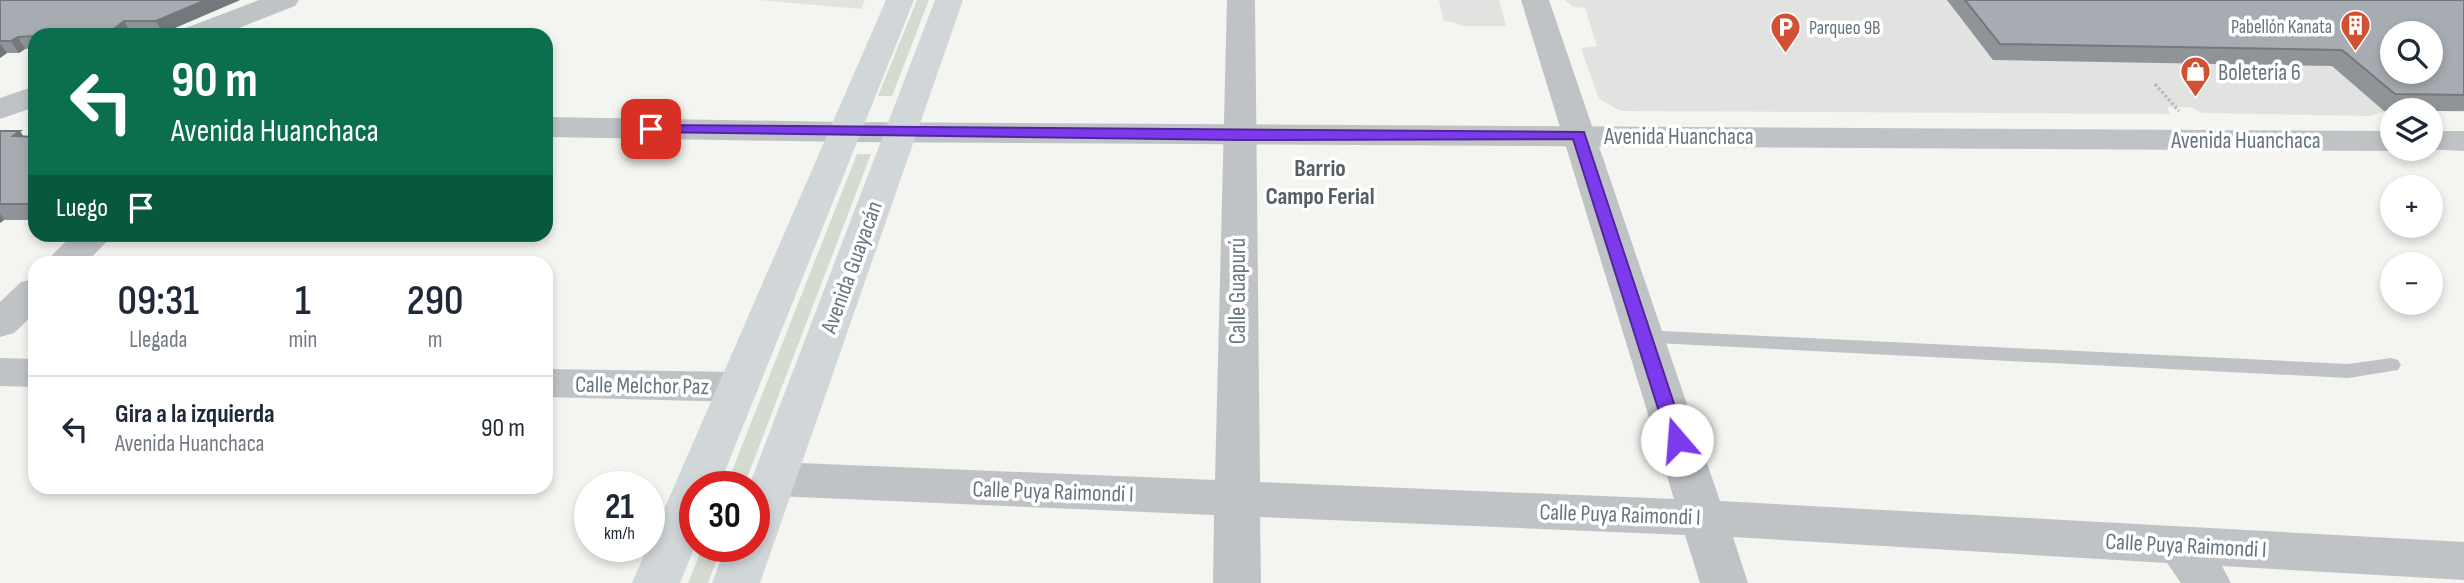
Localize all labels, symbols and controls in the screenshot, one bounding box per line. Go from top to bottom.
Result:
building icon: Pabellón Kanata [2338,9,2372,53]
parking icon: Parqueo 9B [1769,10,1803,54]
place label: Pabellón Kanata [2231,16,2332,39]
place label: Parqueo 9B [1809,17,1881,40]
map controls [2380,21,2443,315]
button: search [2380,21,2443,84]
text: 90 m [171,52,258,111]
shop icon: Boletería 6 [2178,55,2212,99]
icon: left [56,56,147,147]
place label: Boletería 6 [2218,59,2301,87]
button: layers [2380,98,2443,161]
pin [621,99,681,159]
icon: arrive [632,110,670,148]
text: Avenida Huanchaca [171,112,379,151]
street label: Avenida Huanchaca [1603,123,1754,151]
street label: Avenida Huanchaca [2170,127,2321,155]
district label: Barrio Campo Ferial [1265,154,1375,211]
button: + [2380,175,2443,238]
icon: arrive [122,189,160,227]
text: Luego [56,193,108,224]
street label: Avenida Guayacán [815,197,889,338]
street label: Calle Guapurú [1224,238,1252,344]
button: − [2380,252,2443,315]
text: 09:31 [117,276,199,327]
text: 1 [295,276,311,327]
text: 290 [407,276,464,327]
text: Llegada [129,326,187,354]
text: min [288,326,317,354]
text: m [428,326,443,354]
street label: Calle Melchor Paz [575,371,709,401]
text: Gira a la izquierda [115,399,275,430]
position arrow [1640,403,1714,477]
icon: left [56,410,94,448]
text: 90 m [481,413,525,444]
text: Avenida Huanchaca [115,430,264,458]
speed limit sign: 30 [679,471,770,562]
street label: Calle Puya Raimondi I [972,475,1134,509]
text: 21 [605,486,634,529]
street label: Calle Puya Raimondi I [1539,498,1701,532]
text: km/h [604,523,635,544]
street label: Calle Puya Raimondi I [2105,528,2267,564]

